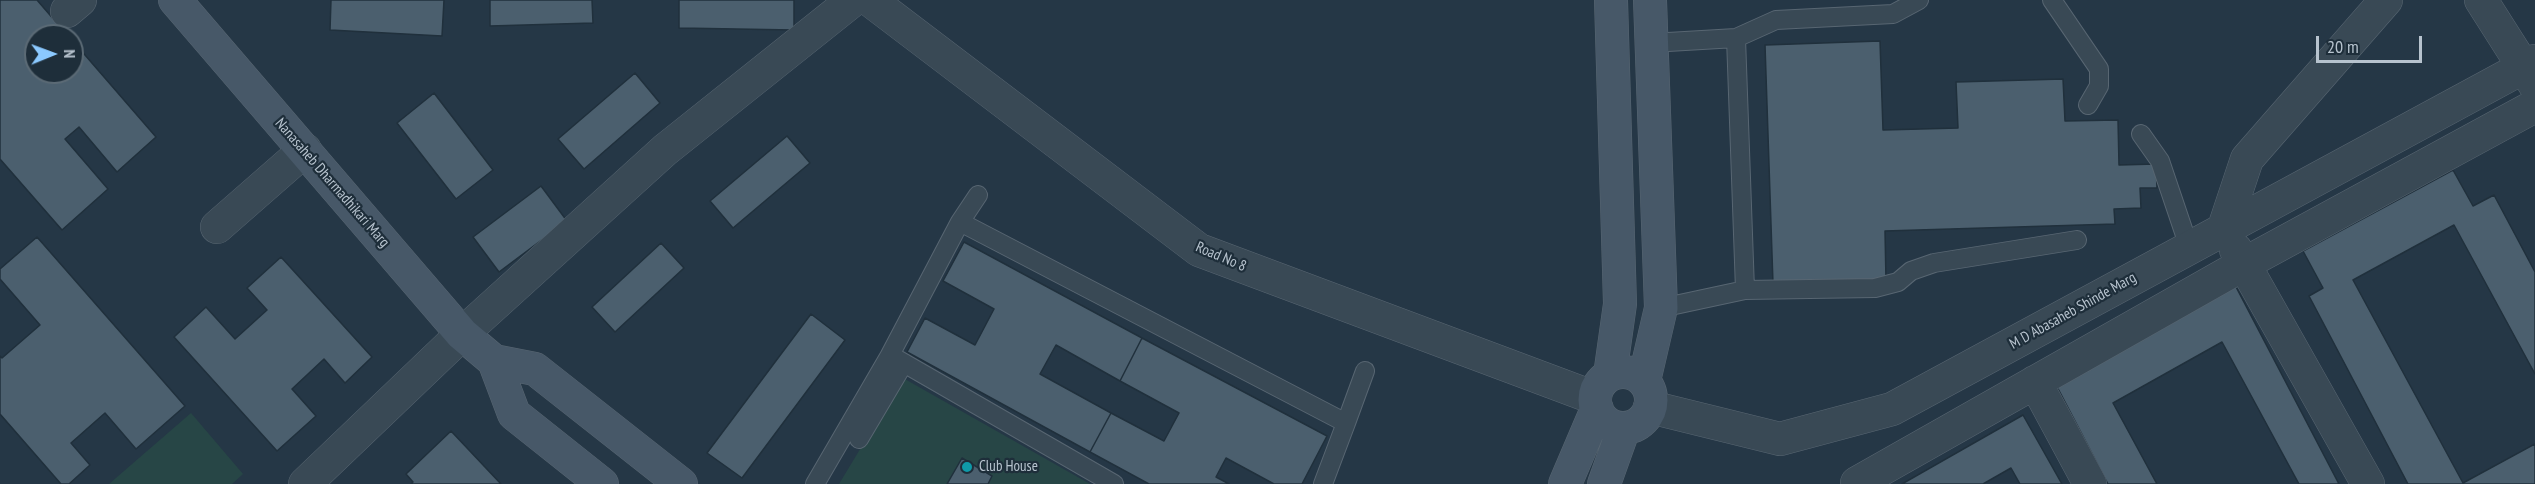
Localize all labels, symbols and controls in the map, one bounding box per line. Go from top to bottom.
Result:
north arrow [24,24,84,84]
scale bar [2319,24,2426,62]
text: 20 m [2327,35,2359,58]
text: N [60,49,80,58]
street label: Nanasaheb Dharmadhikari Marg [271,115,393,251]
street label: Road No 8 [1193,238,1249,276]
street label: M D Abasaheb Shinde Marg [2007,269,2139,353]
place label: Club House [979,458,1038,476]
marker: Club House [960,460,974,474]

